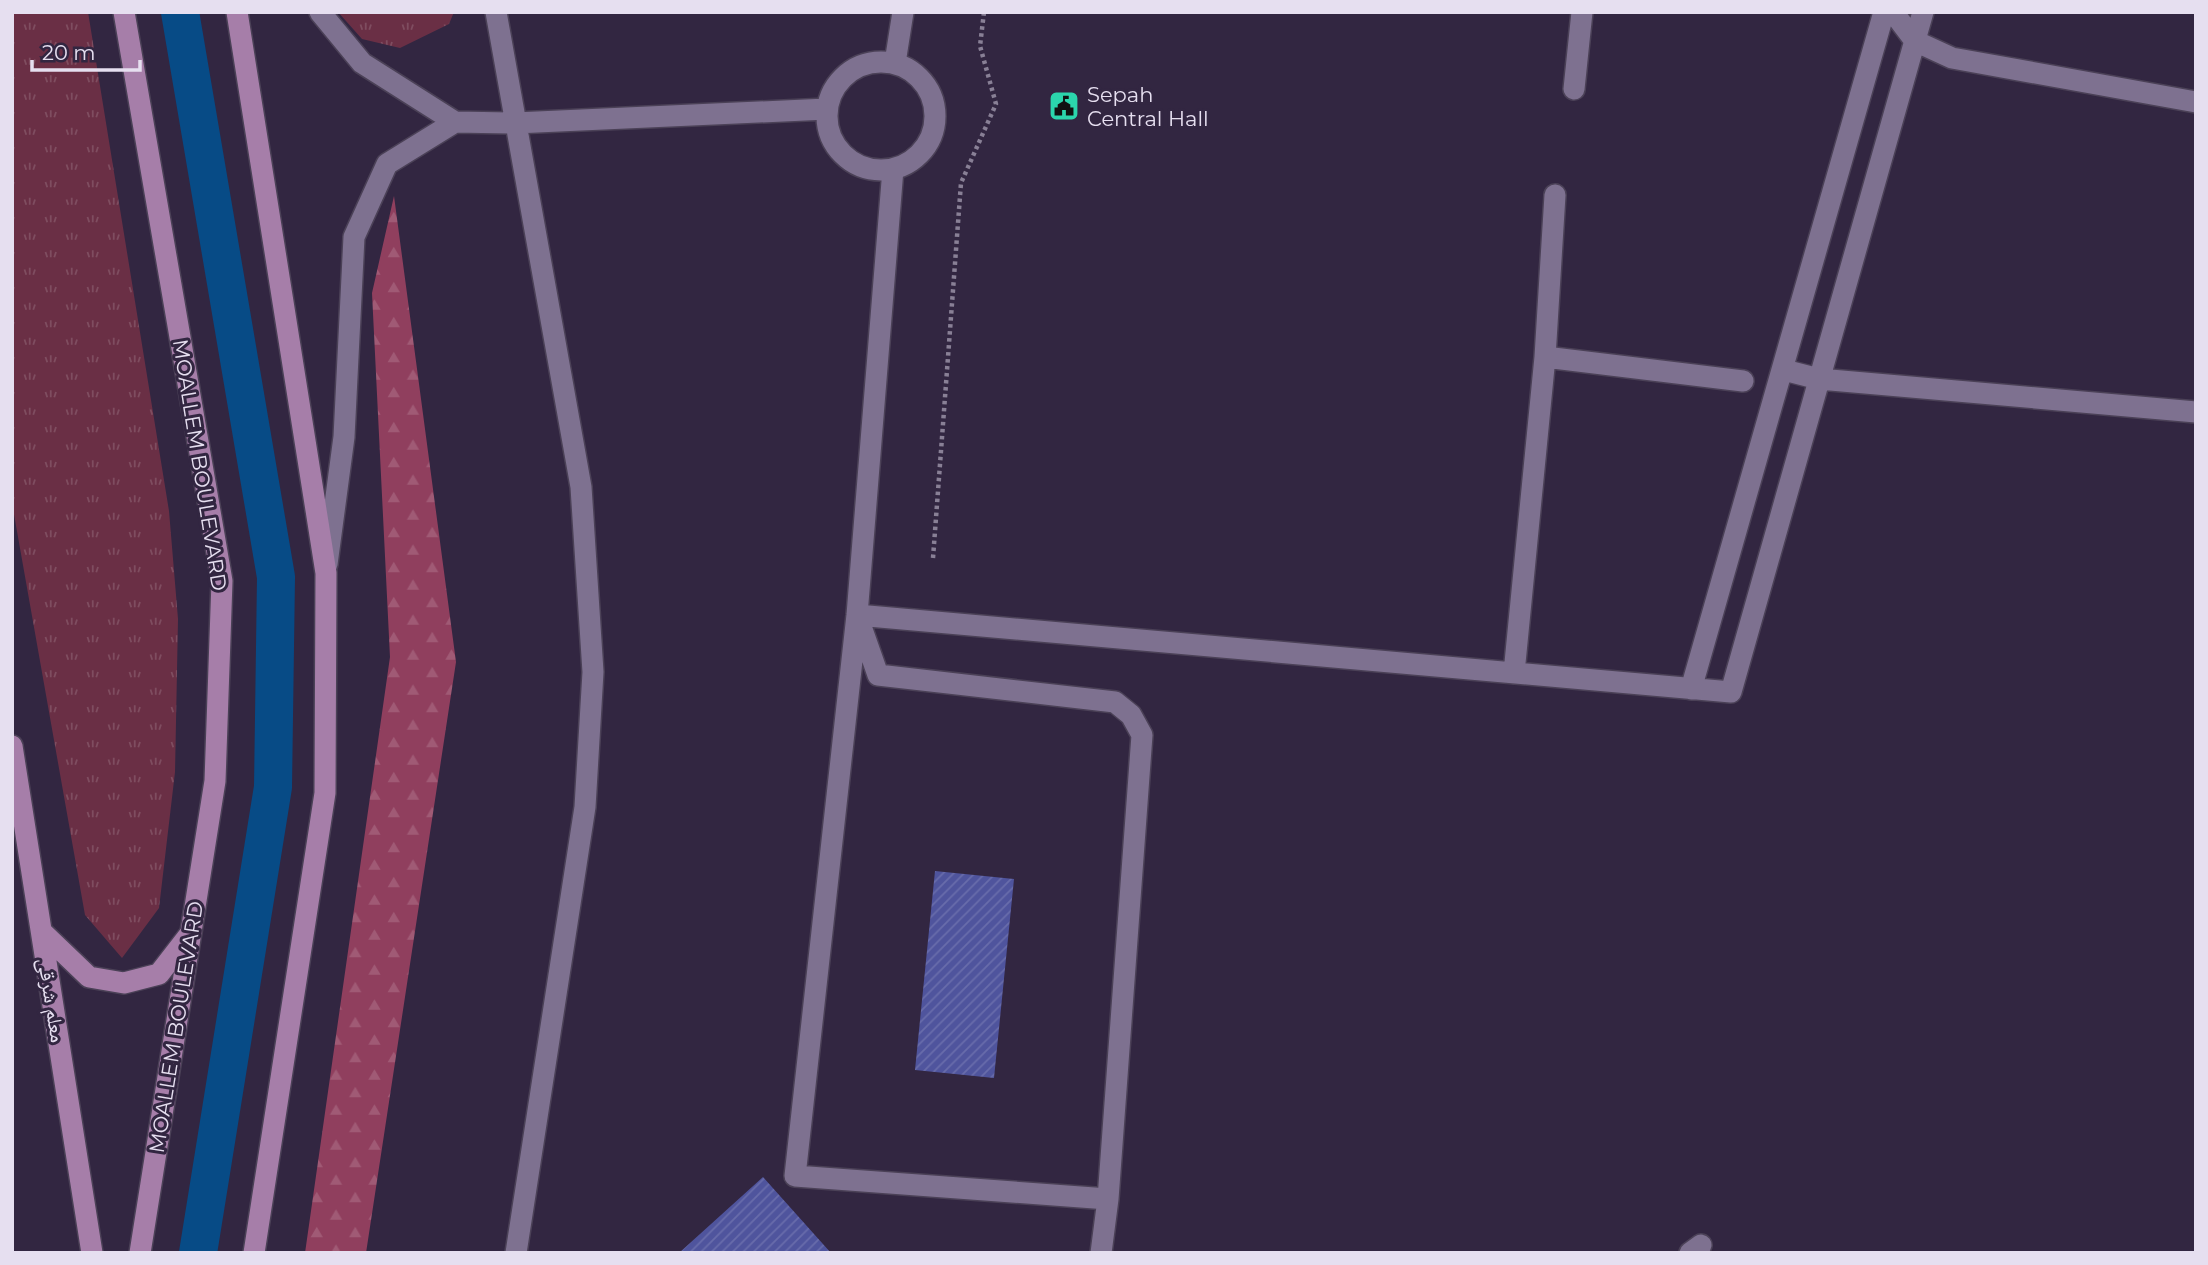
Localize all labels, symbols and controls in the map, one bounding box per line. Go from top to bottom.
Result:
scale bar [32,28,140,72]
text: 20 m [42,40,96,65]
place label: Sepah Central Hall [1087,82,1209,131]
public building icon: Sepah Central Hall [1047,89,1081,123]
street label: MOALLEM BOULEVARD [168,337,232,593]
street label: MOALLEM BOULEVARD [144,899,208,1155]
street label: معلم شرقی [31,956,71,1045]

